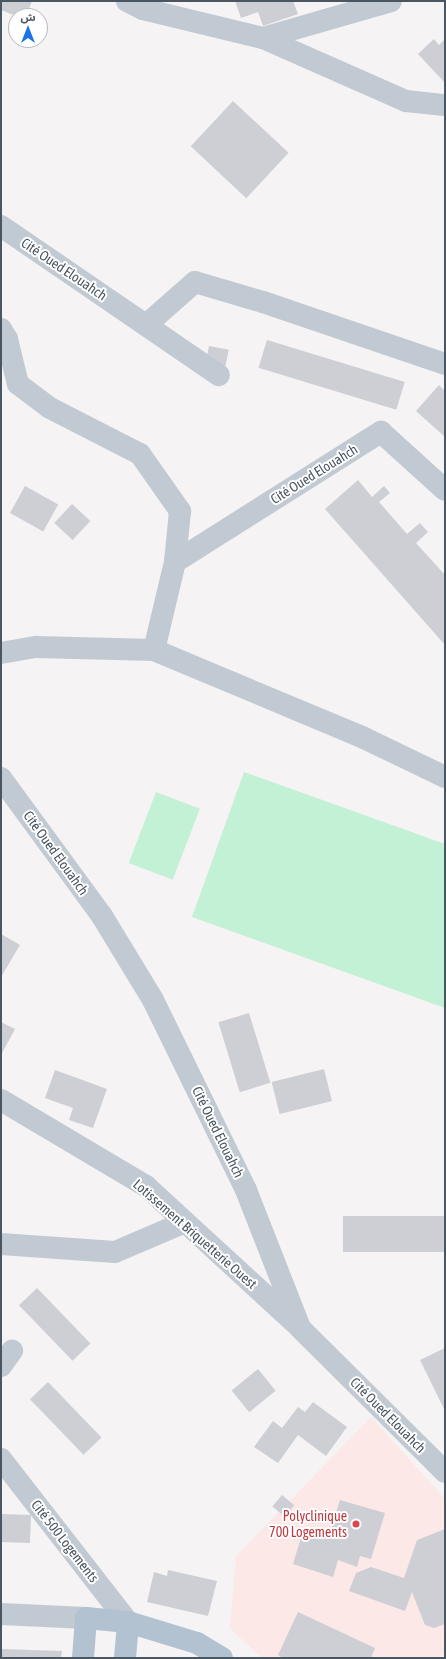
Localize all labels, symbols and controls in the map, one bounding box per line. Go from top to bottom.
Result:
north arrow [8,8,48,48]
text: ش [20,11,36,23]
street label: Cité Oued Elouahch [18,234,110,304]
street label: Cité Oued Elouahch [267,440,361,508]
street label: Cité Oued Elouahch [20,808,92,898]
street label: Cité Oued Elouahch [189,1084,247,1180]
street label: Lotissement Briquetterie Ouest [130,1176,260,1292]
street label: Cité Oued Elouahch [347,1374,429,1456]
street label: Cité 500 Logements [28,1497,102,1585]
place label: Polyclinique 700 Logements [269,1508,347,1540]
marker: Polyclinique 700 Logements [350,1518,362,1530]

